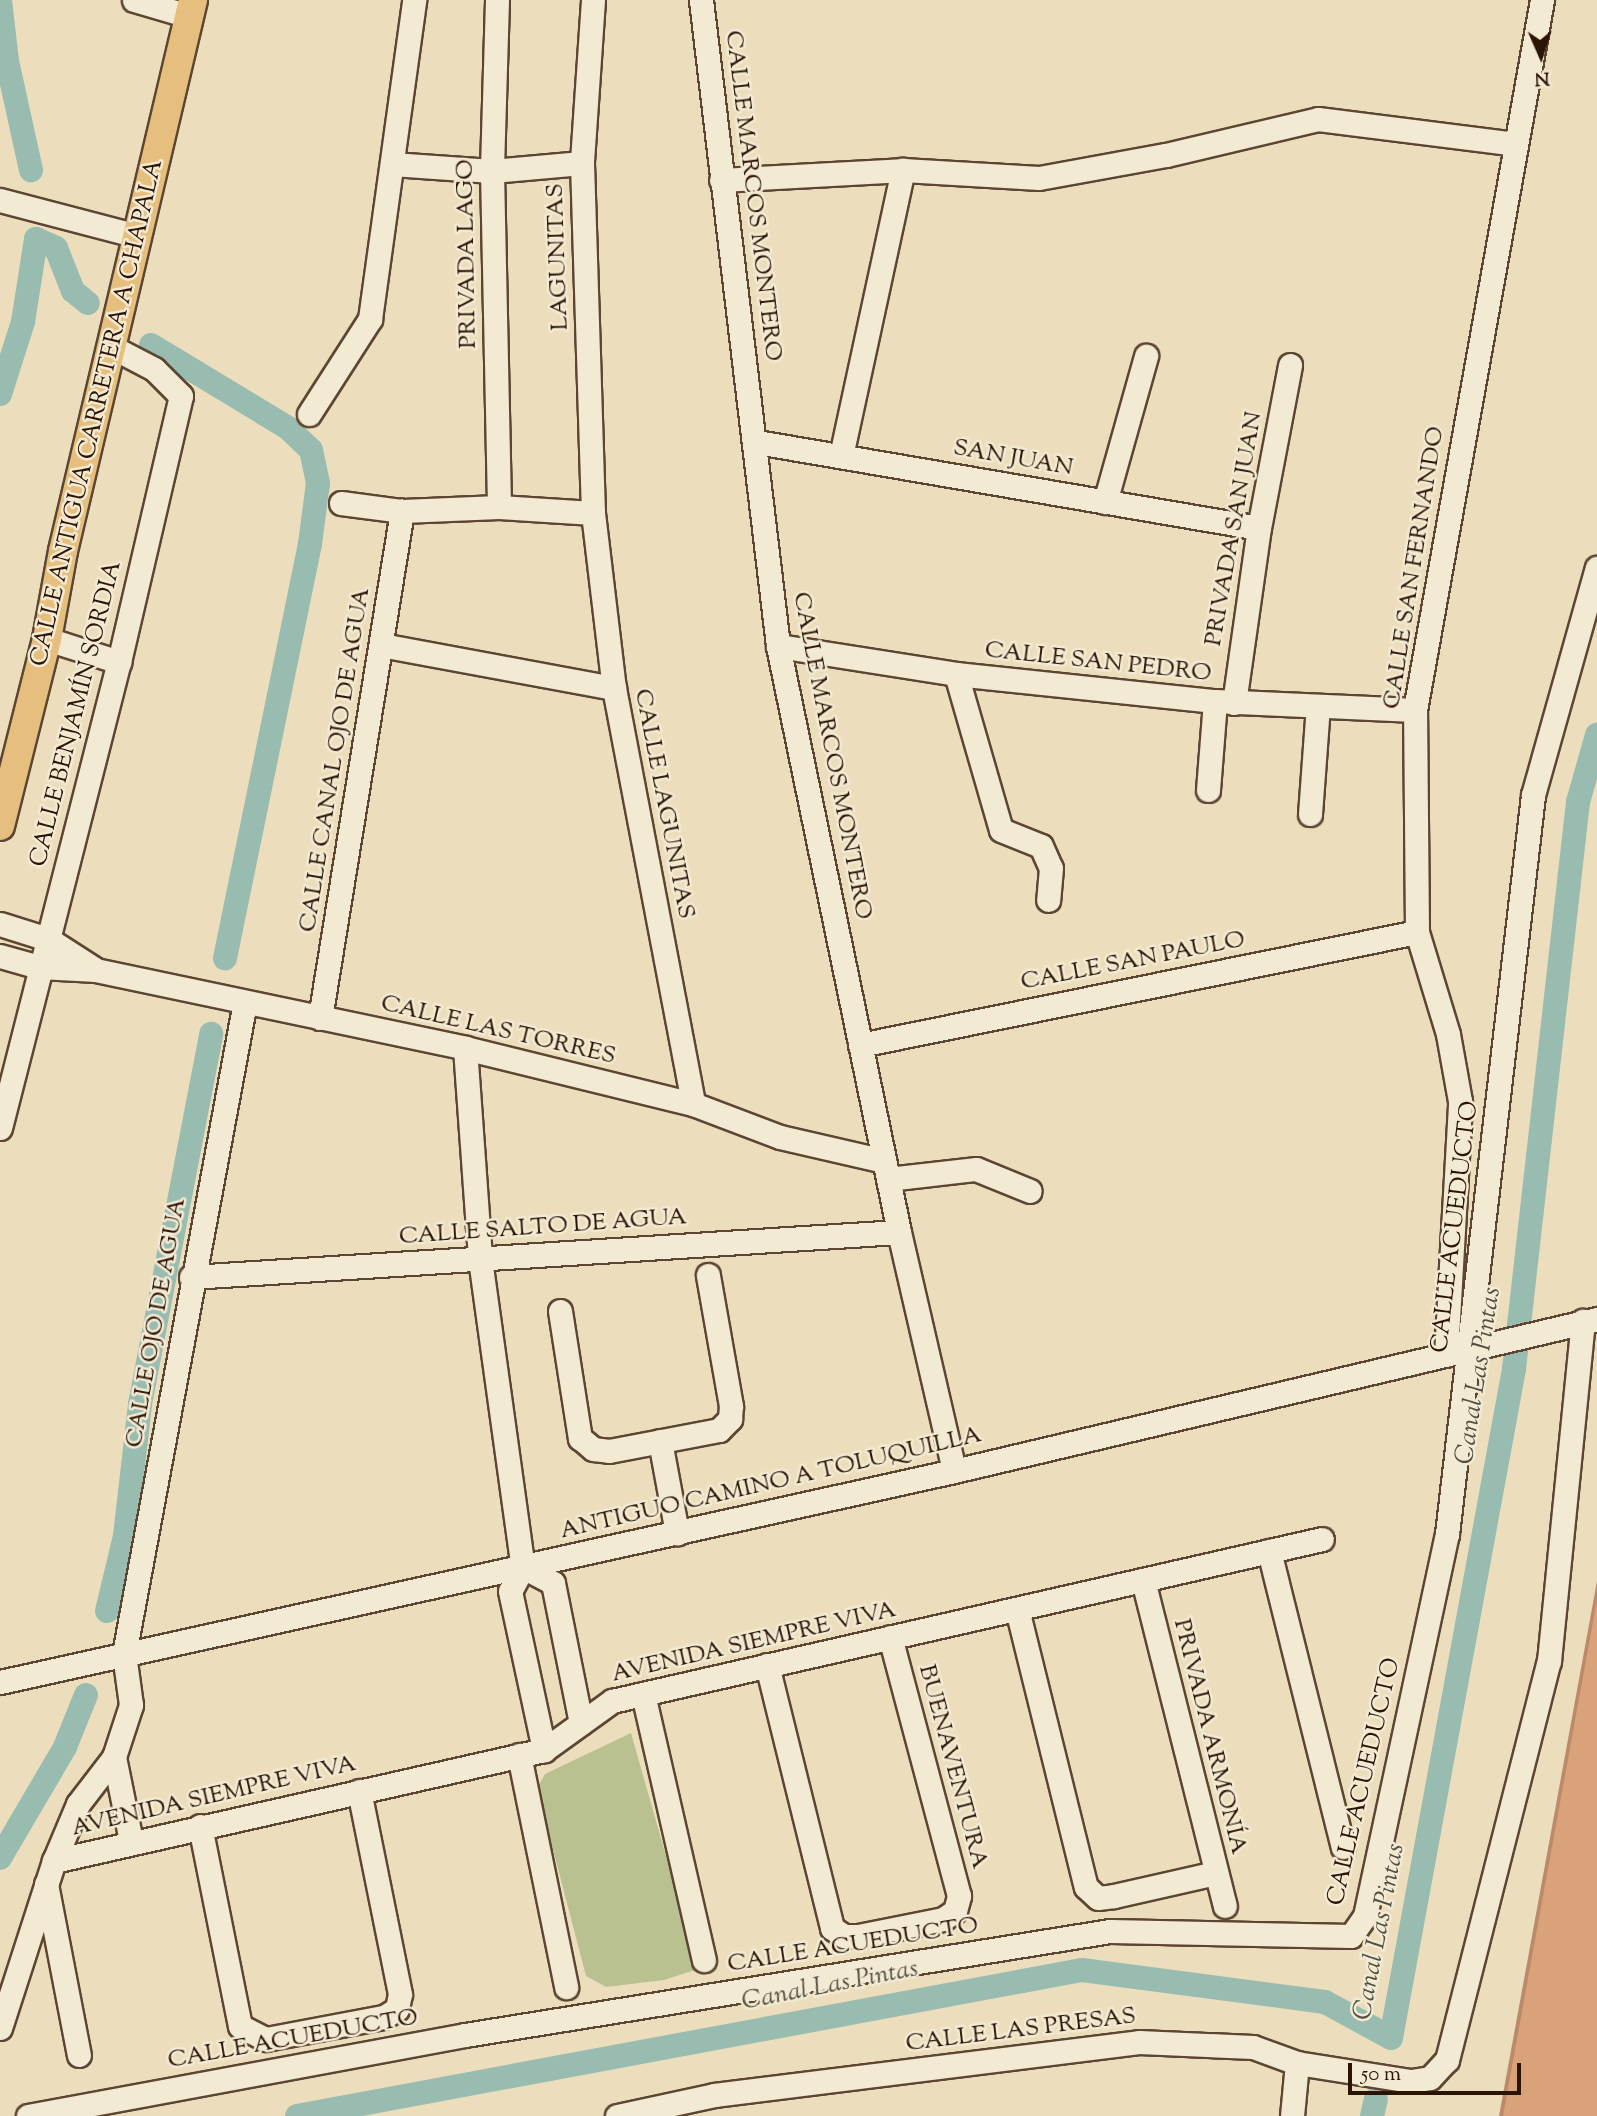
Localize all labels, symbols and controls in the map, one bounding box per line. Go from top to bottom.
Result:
north arrow [1506,21,1576,91]
street label: CALLE MARCOS MONTERO [717,29,787,363]
text: N [1534,64,1550,91]
street label: CALLE ANTIGUA CARRETERA A CHAPALA [26,157,170,669]
street label: PRIVADA LAGO [452,159,484,349]
street label: LAGUNITAS [542,183,576,331]
street label: PRIVADA SAN JUAN [1200,409,1270,649]
street label: CALLE SAN FERNANDO [1378,425,1452,711]
street label: SAN JUAN [951,434,1075,484]
street label: CALLE BENJAMÍN SORDIA [25,558,129,870]
street label: CALLE CANAL OJO DE AGUA [295,586,377,934]
street label: CALLE MARCOS MONTERO [785,590,877,922]
street label: CALLE SAN PEDRO [983,637,1213,689]
street label: CALLE LAGUNITAS [627,687,699,921]
street label: CALLE SAN PAULO [1019,926,1247,998]
street label: CALLE LAS TORRES [378,990,618,1072]
street label: CALLE ACUEDUCTO [1426,1100,1486,1354]
street label: CALLE OJO DE AGUA [121,1196,193,1450]
street label: CALLE SALTO DE AGUA [398,1204,688,1252]
water label: Canal Las Pintas [1450,1285,1508,1467]
street label: ANTIGUO CAMINO A TOLUQUILLA [557,1421,985,1547]
street label: AVENIDA SIEMPRE VIVA [609,1596,899,1690]
street label: PRIVADA ARMONÍA [1166,1616,1252,1858]
street label: CALLE ACUEDUCTO [1322,1655,1408,1909]
street label: BUENAVENTURA [911,1662,993,1872]
street label: AVENIDA SIEMPRE VIVA [69,1750,359,1844]
water label: Canal Las Pintas [1348,1841,1412,2023]
street label: CALLE ACUEDUCTO [726,1912,980,1980]
water label: Canal Las Pintas [739,1954,921,2018]
street label: CALLE LAS PRESAS [904,2003,1138,2059]
street label: CALLE ACUEDUCTO [166,2004,420,2076]
scale bar [1352,2050,1525,2094]
text: 50 m [1361,2060,1401,2090]

